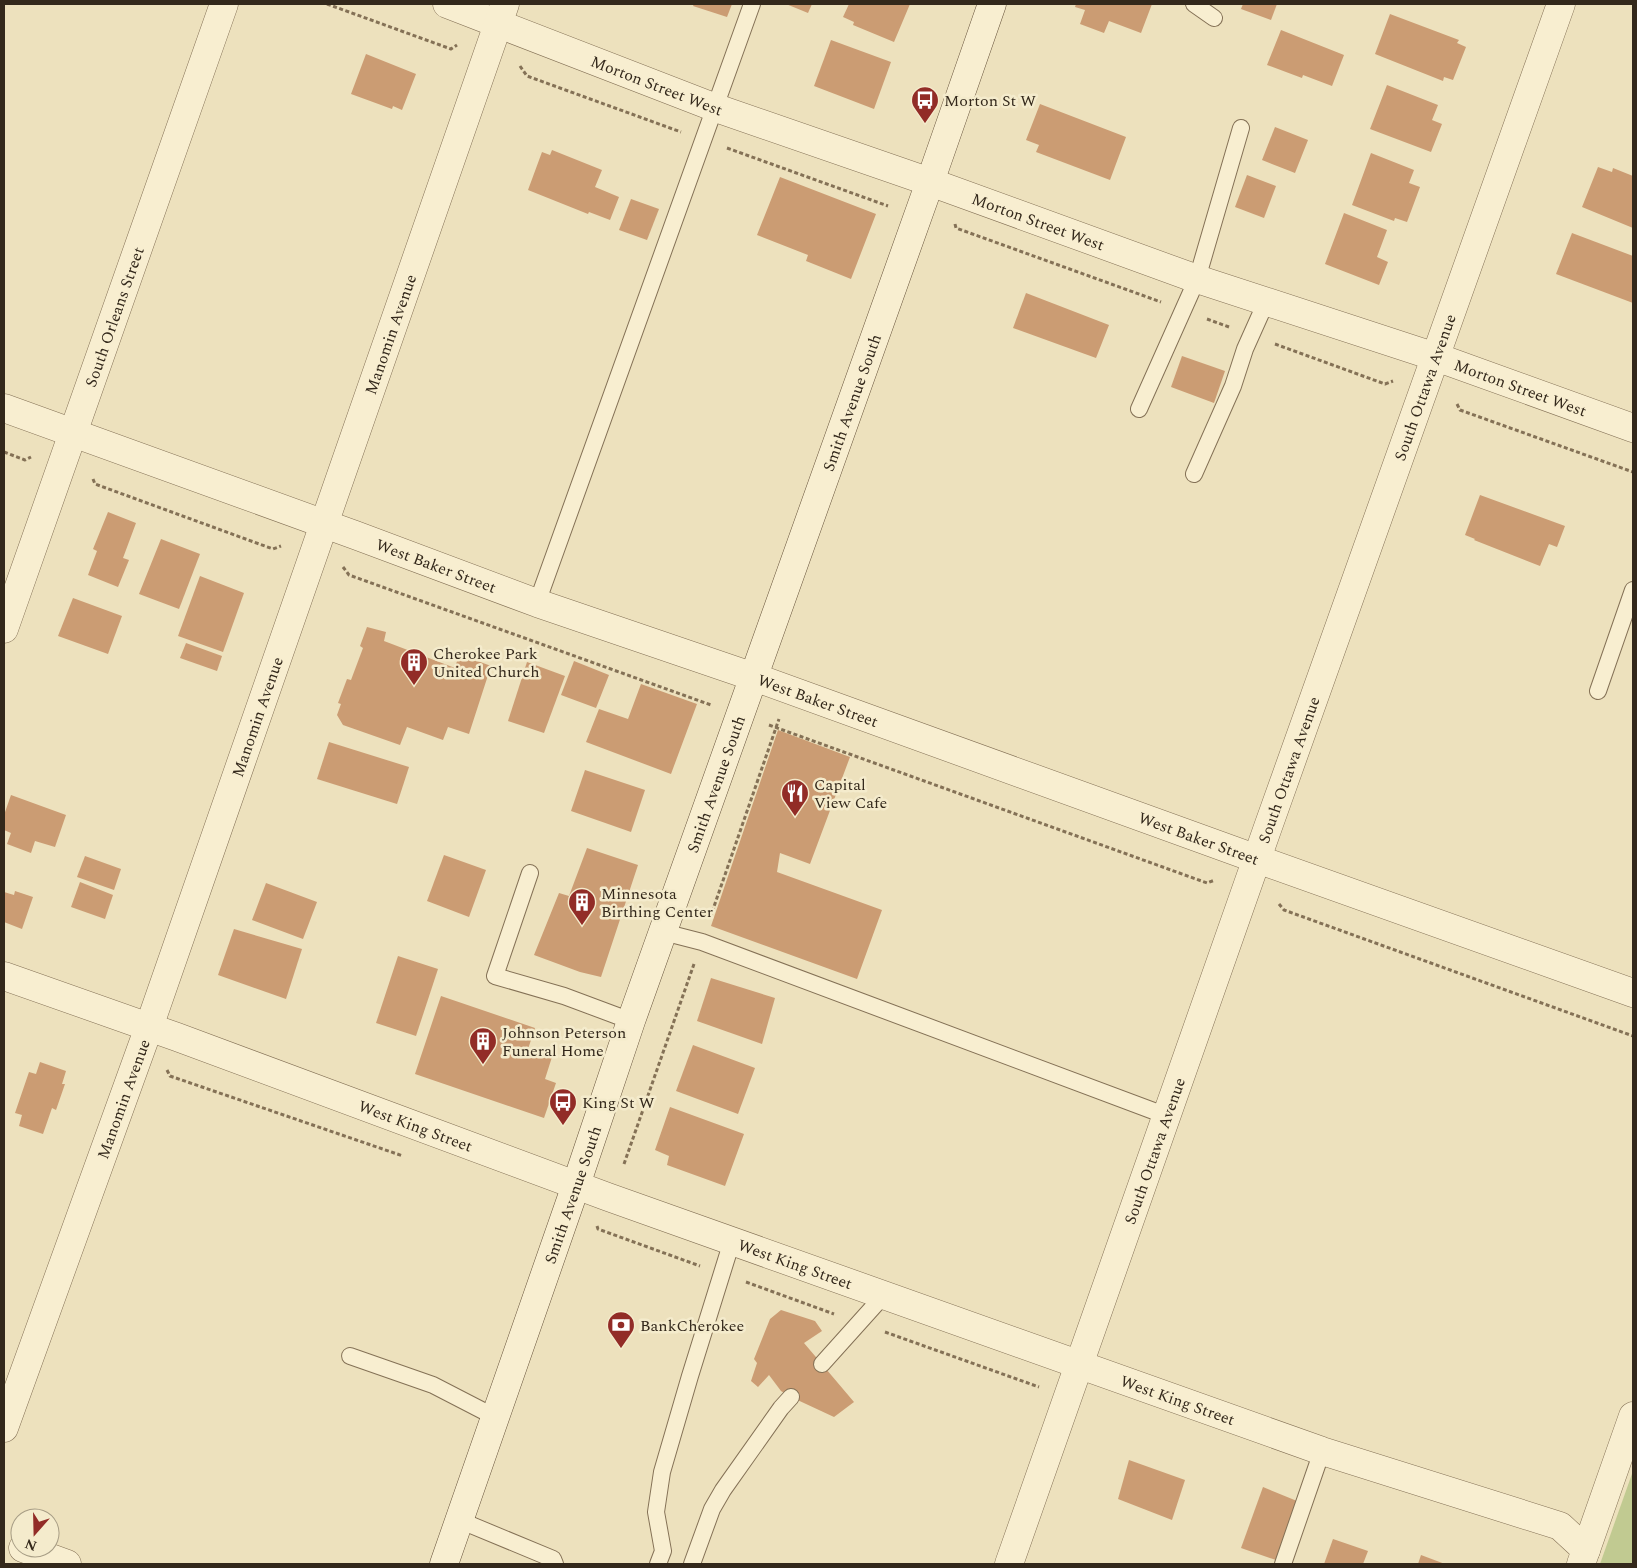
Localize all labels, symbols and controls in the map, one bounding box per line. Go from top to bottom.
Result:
street label: Morton Street West [587,50,726,122]
bus stop icon: Morton St W [910,85,940,124]
place label: Morton St W [944,89,1036,113]
street label: Morton Street West [968,187,1108,257]
street label: South Orleans Street [79,243,151,391]
street label: Manomin Avenue [359,271,423,398]
street label: South Ottawa Avenue [1388,311,1463,464]
street label: Smith Avenue South [817,331,888,475]
street label: Morton Street West [1450,353,1590,423]
street label: West Baker Street [372,533,500,600]
place label: Cherokee Park United Church [433,642,539,684]
building icon: Cherokee Park United Church [399,647,429,686]
street label: Manomin Avenue [226,654,290,780]
street label: West Baker Street [754,668,882,734]
street label: South Ottawa Avenue [1252,693,1327,847]
street label: Smith Avenue South [681,712,752,856]
place label: Capital View Cafe [814,773,887,815]
restaurant icon: Capital View Cafe [780,778,810,817]
street label: West Baker Street [1135,806,1263,872]
place label: Minnesota Birthing Center [601,882,713,924]
building icon: Minnesota Birthing Center [567,887,597,926]
place label: Johnson Peterson Funeral Home [502,1021,626,1063]
building icon: Johnson Peterson Funeral Home [468,1026,498,1065]
street label: Manomin Avenue [91,1036,157,1163]
street label: South Ottawa Avenue [1118,1074,1192,1228]
bus stop icon: King St W [548,1087,578,1126]
place label: King St W [582,1091,655,1115]
street label: West King Street [355,1094,476,1159]
street label: Smith Avenue South [538,1123,608,1267]
street label: West King Street [734,1233,856,1296]
bank icon: BankCherokee [606,1310,636,1349]
place label: BankCherokee [640,1314,744,1338]
street label: West King Street [1117,1369,1238,1432]
north arrow [10,1508,60,1558]
text: N [22,1533,40,1557]

